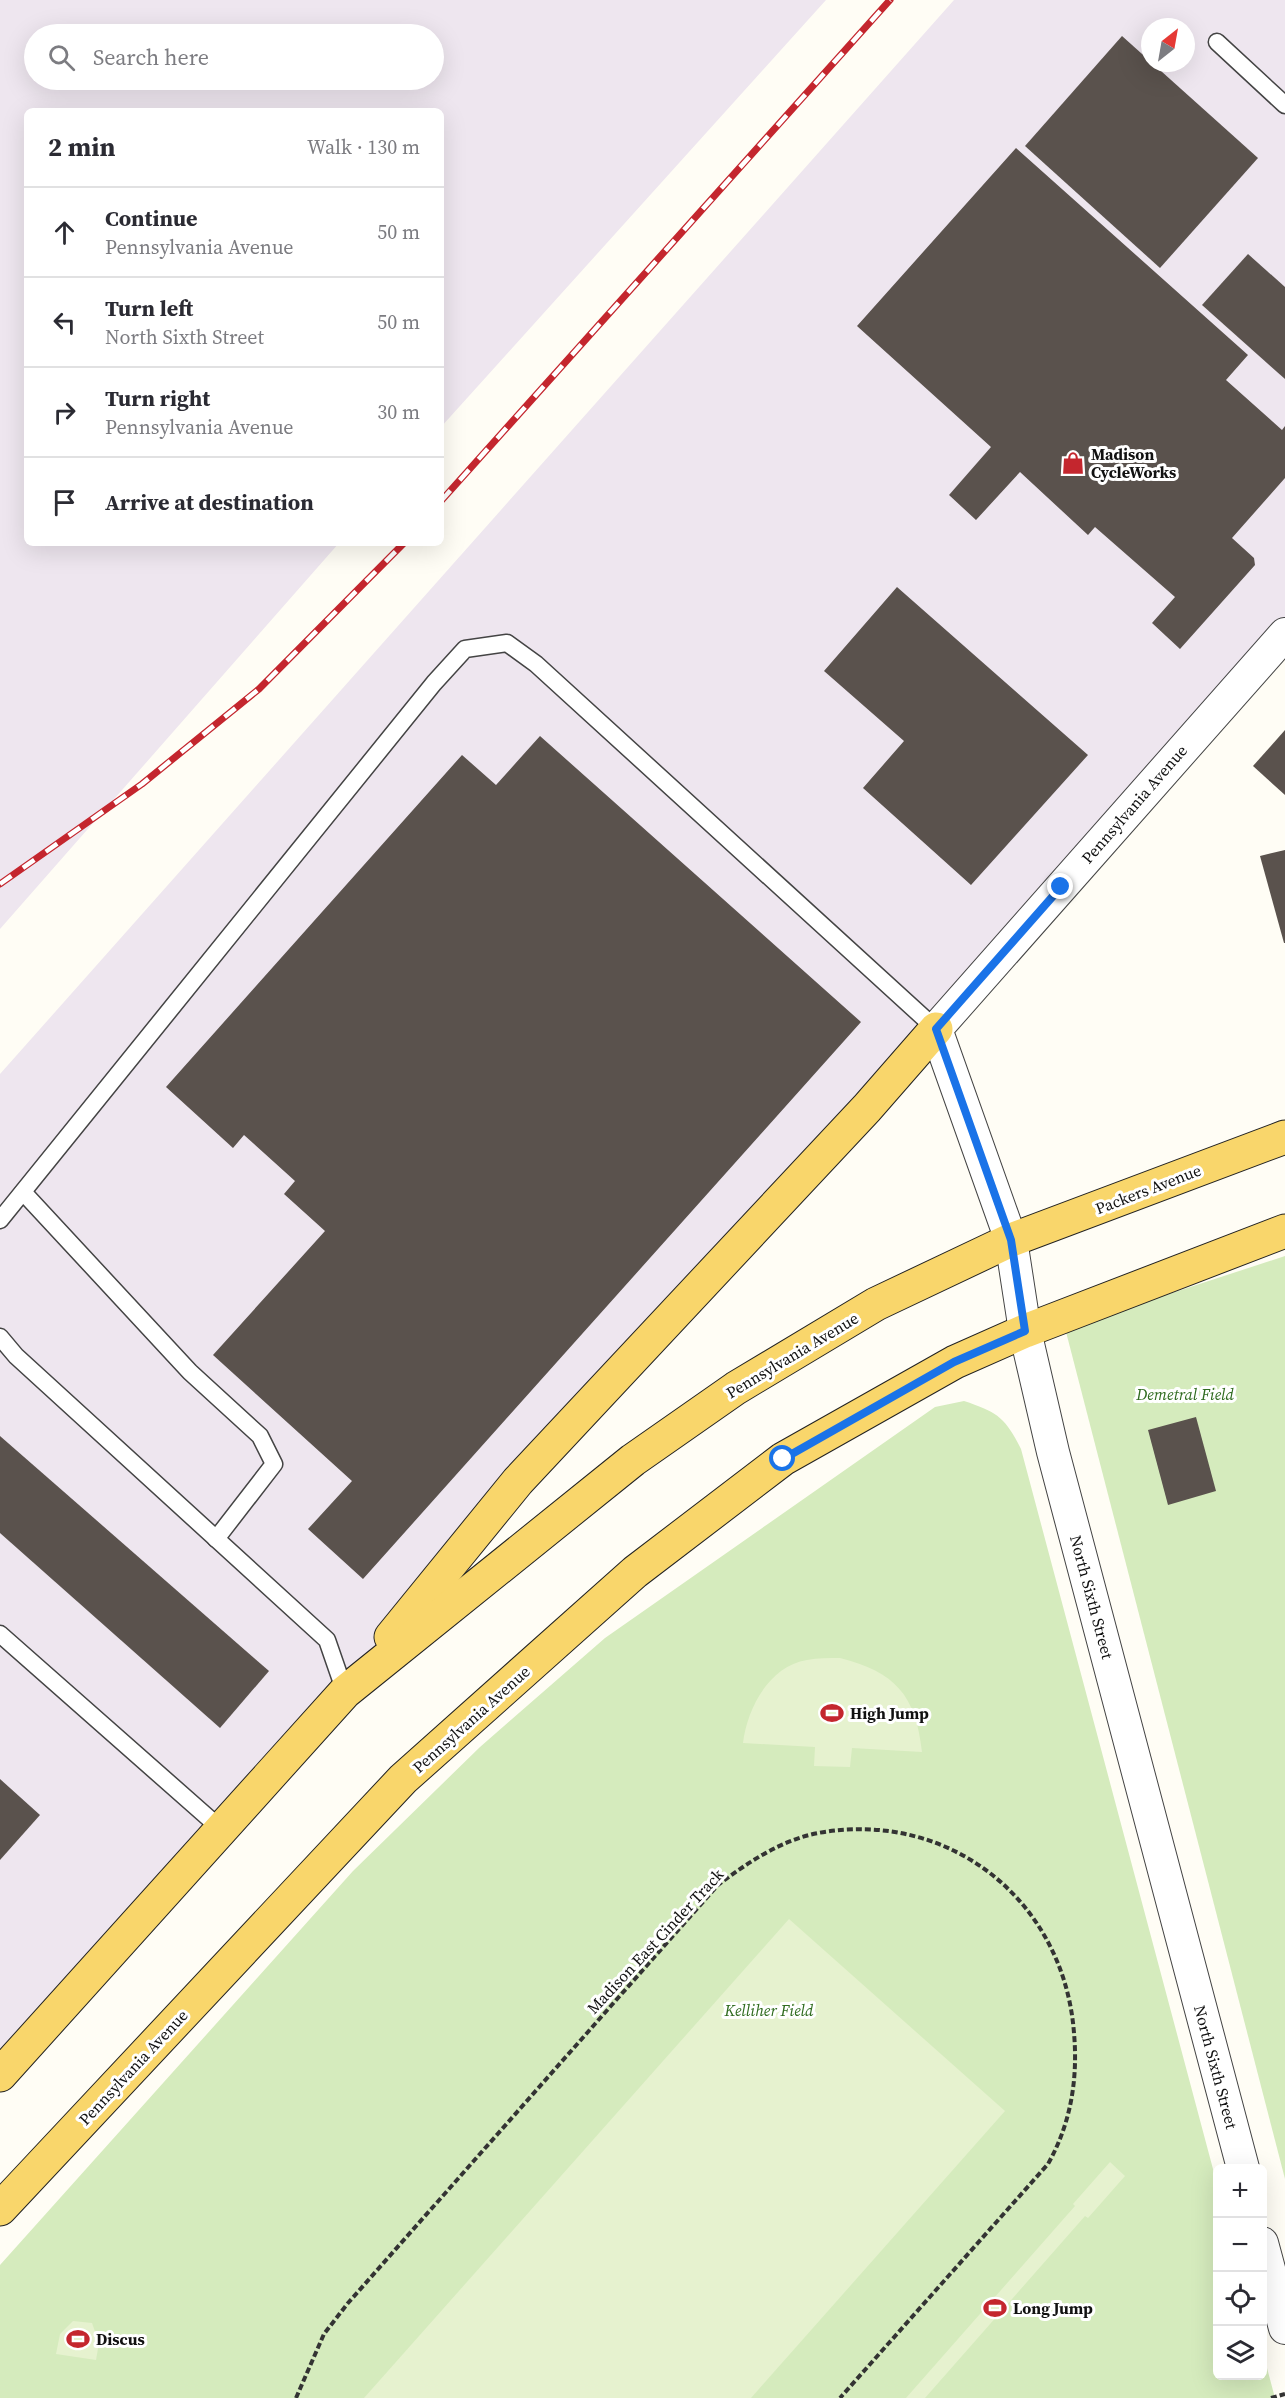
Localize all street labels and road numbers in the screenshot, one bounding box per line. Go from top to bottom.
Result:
street label: Pennsylvania Avenue [1076,740,1192,868]
street label: Packers Avenue [1092,1159,1204,1219]
street label: Pennsylvania Avenue [722,1307,862,1403]
street label: North Sixth Street [1065,1533,1119,1662]
street label: Pennsylvania Avenue [408,1660,534,1778]
street label: Madison East Cinder Track [582,1863,728,2018]
street label: North Sixth Street [1189,2003,1243,2132]
street label: Pennsylvania Avenue [74,2004,192,2130]

